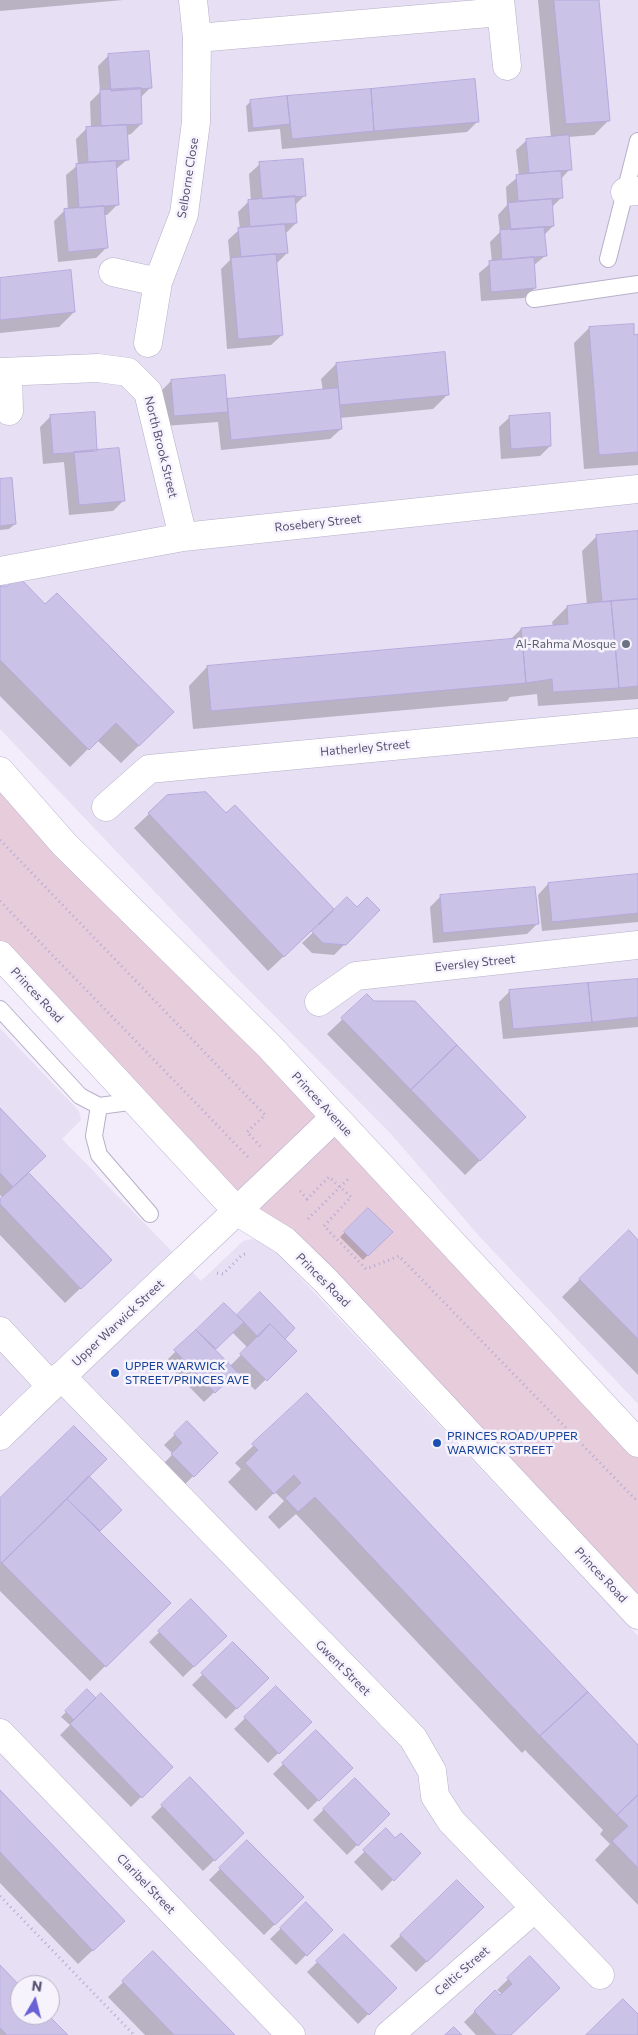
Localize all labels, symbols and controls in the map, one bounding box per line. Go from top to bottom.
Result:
street label: Selborne Close [175,137,201,219]
street label: North Brook Street [141,395,181,499]
street label: Rosebery Street [274,511,362,535]
place label: Al-Rahma Mosque [515,637,616,651]
marker: Al-Rahma Mosque [620,638,632,650]
street label: Hatherley Street [320,737,410,759]
street label: Eversley Street [434,952,516,974]
street label: Princes Road [8,964,66,1026]
street label: Princes Avenue [289,1069,355,1139]
street label: Princes Road [293,1250,353,1310]
street label: Upper Warwick Street [69,1277,167,1369]
place label: UPPER WARWICK STREET/PRINCES AVE [125,1359,249,1387]
marker: UPPER WARWICK STREET/PRINCES AVE [109,1367,121,1379]
place label: PRINCES ROAD/UPPER WARWICK STREET [447,1429,578,1457]
marker: PRINCES ROAD/UPPER WARWICK STREET [431,1437,443,1449]
street label: Princes Road [572,1544,630,1606]
street label: Gwent Street [312,1637,374,1699]
street label: Claribel Street [114,1851,178,1917]
street label: Celtic Street [432,1943,492,1999]
north arrow [10,1975,60,2025]
text: N [31,1976,43,1995]

